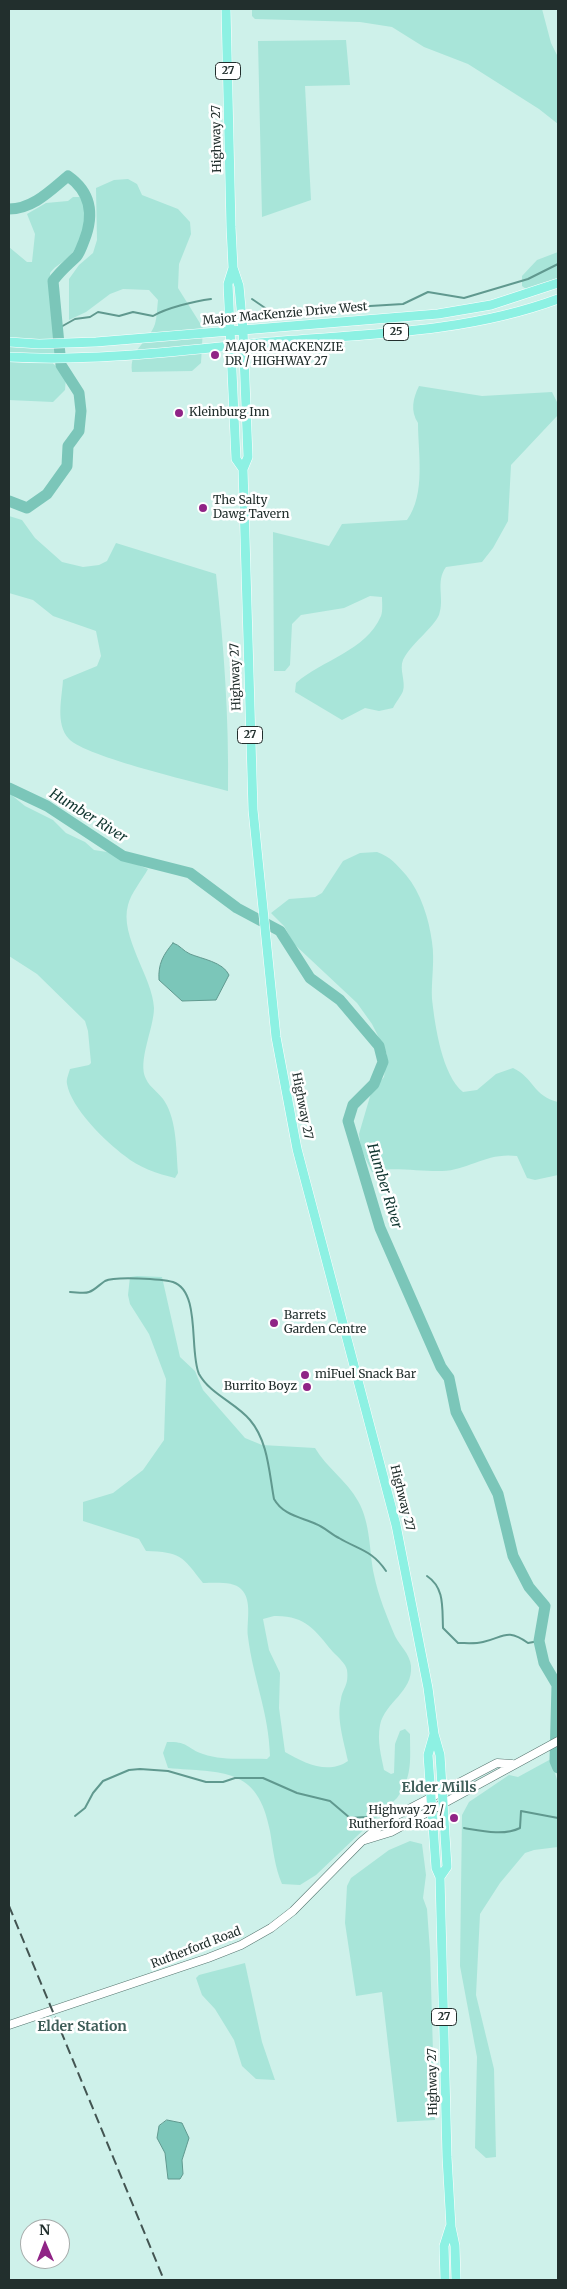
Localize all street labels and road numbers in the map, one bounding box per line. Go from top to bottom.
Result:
road number: 27 [216,62,240,80]
street label: Highway 27 [209,105,225,173]
street label: Major MacKenzie Drive West [202,300,368,328]
road number: 25 [384,324,408,341]
street label: Highway 27 [228,643,244,711]
road number: 27 [238,726,262,744]
street label: Highway 27 [288,1071,316,1141]
street label: Highway 27 [387,1463,417,1533]
street label: Rutherford Road [149,1924,243,1972]
road number: 27 [432,2008,456,2025]
street label: Highway 27 [425,2048,441,2116]

